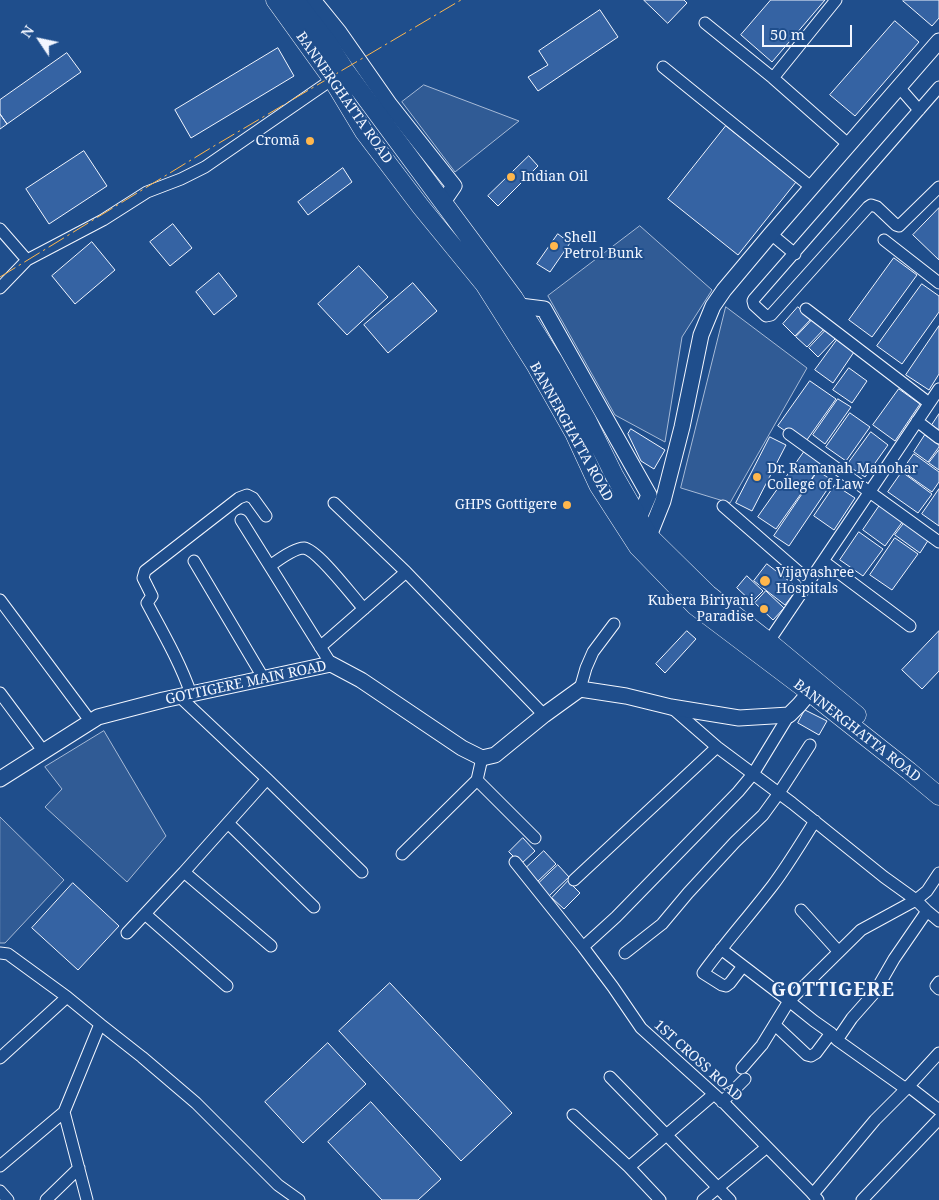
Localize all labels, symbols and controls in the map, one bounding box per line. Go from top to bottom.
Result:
north arrow [15,15,65,65]
scale bar [764,15,854,47]
text: N [16,21,38,41]
text: 50 m [770,24,805,44]
street label: BANNERGHATTA ROAD [292,29,396,167]
place label: Cromā [256,133,300,149]
marker: Cromā [304,135,316,147]
place label: Indian Oil [521,169,588,185]
marker: Indian Oil [505,171,517,183]
place label: Shell Petrol Bunk [564,230,643,262]
marker: Shell Petrol Bunk [548,240,560,252]
street label: BANNERGHATTA ROAD [526,359,616,505]
place label: Dr. Ramanah Manohar College of Law [767,461,918,494]
marker: Dr. Ramanah Manohar College of Law [751,471,763,483]
place label: GHPS Gottigere [455,497,557,513]
marker: GHPS Gottigere [561,499,573,511]
place label: Vijayashree Hospitals [776,565,854,598]
marker: Vijayashree Hospitals [758,574,772,588]
place label: Kubera Biriyani Paradise [648,593,754,626]
marker: Kubera Biriyani Paradise [758,603,770,615]
street label: GOTTIGERE MAIN ROAD [164,658,328,708]
street label: BANNERGHATTA ROAD [790,676,924,786]
district label: GOTTIGERE [770,980,896,1002]
street label: 1ST CROSS ROAD [650,1017,746,1105]

